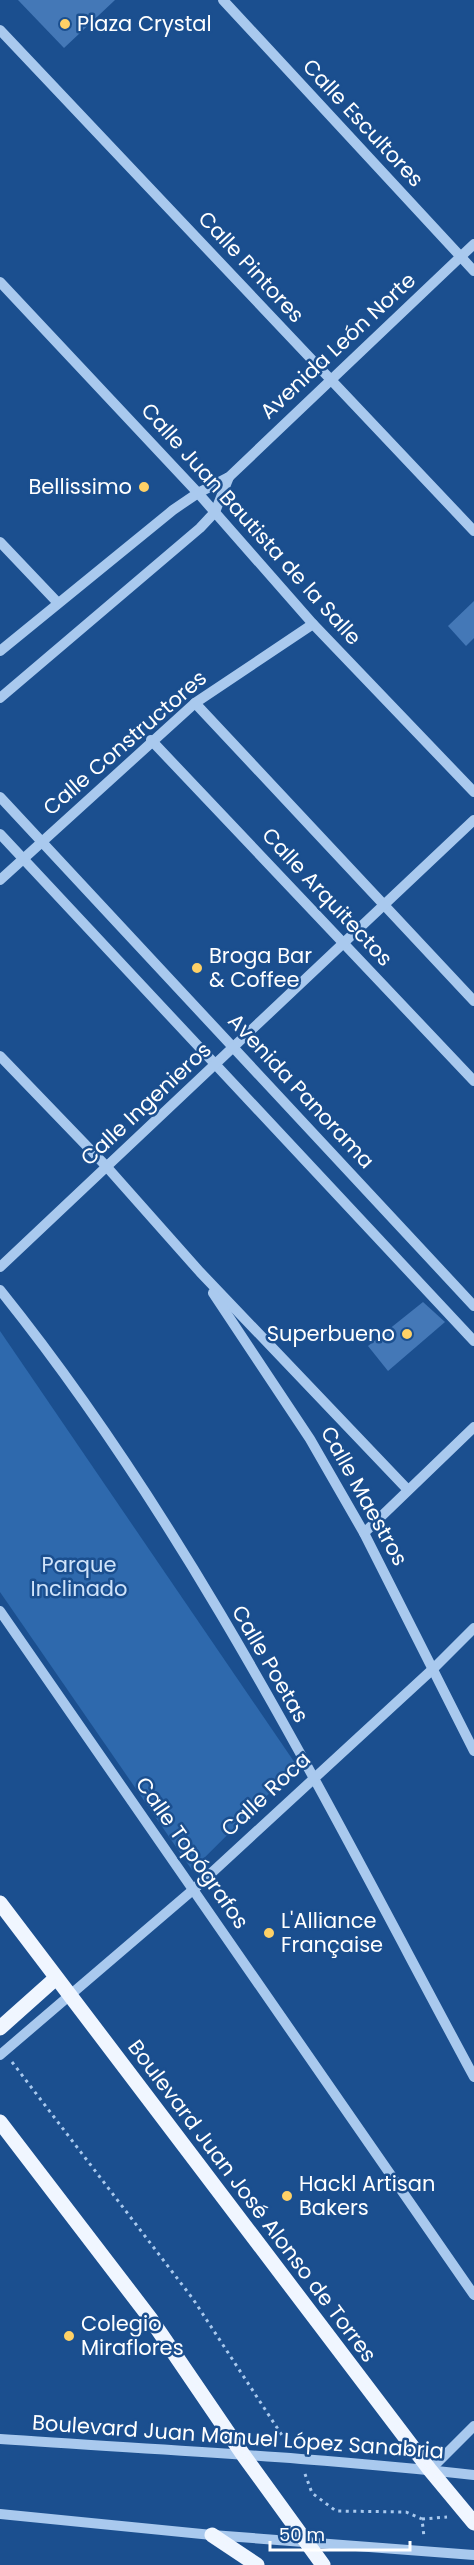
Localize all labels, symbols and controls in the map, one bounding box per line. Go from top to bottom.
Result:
place label: Plaza Crystal [77,9,212,38]
marker: Plaza Crystal [58,17,72,31]
street label: Calle Escultores [296,52,430,193]
street label: Calle Pintores [192,204,311,329]
street label: Avenida León Norte [254,266,422,425]
street label: Calle Juan Bautista de la Salle [135,396,368,651]
place label: Bellissimo [28,472,132,501]
marker: Bellissimo [137,480,151,494]
street label: Calle Constructores [37,663,213,822]
street label: Calle Arquitectos [256,821,399,972]
place label: Broga Bar & Coffee [209,941,312,994]
marker: Broga Bar & Coffee [190,961,204,975]
street label: Avenida Panorama [222,1007,381,1175]
street label: Calle Ingenieros [74,1035,217,1172]
place label: Superbueno [267,1319,395,1348]
marker: Superbueno [400,1327,414,1341]
street label: Calle Maestros [314,1421,415,1571]
park label: Parque Inclinado [31,1550,127,1603]
street label: Calle Poetas [225,1600,316,1728]
street label: Calle Roca [215,1745,317,1843]
street label: Calle Topógrafos [129,1771,256,1934]
place label: L'Alliance Française [281,1906,383,1959]
marker: L'Alliance Française [262,1926,276,1940]
street label: Boulevard Juan José Alonso de Torres [121,2033,383,2368]
place label: Hackl Artisan Bakers [299,2169,435,2222]
marker: Hackl Artisan Bakers [280,2189,294,2203]
place label: Colegio Miraflores [81,2309,184,2362]
marker: Colegio Miraflores [62,2329,76,2343]
street label: Boulevard Juan Manuel López Sanabria [31,2408,445,2465]
scale bar [270,2514,410,2552]
text: 50 m [279,2522,325,2547]

